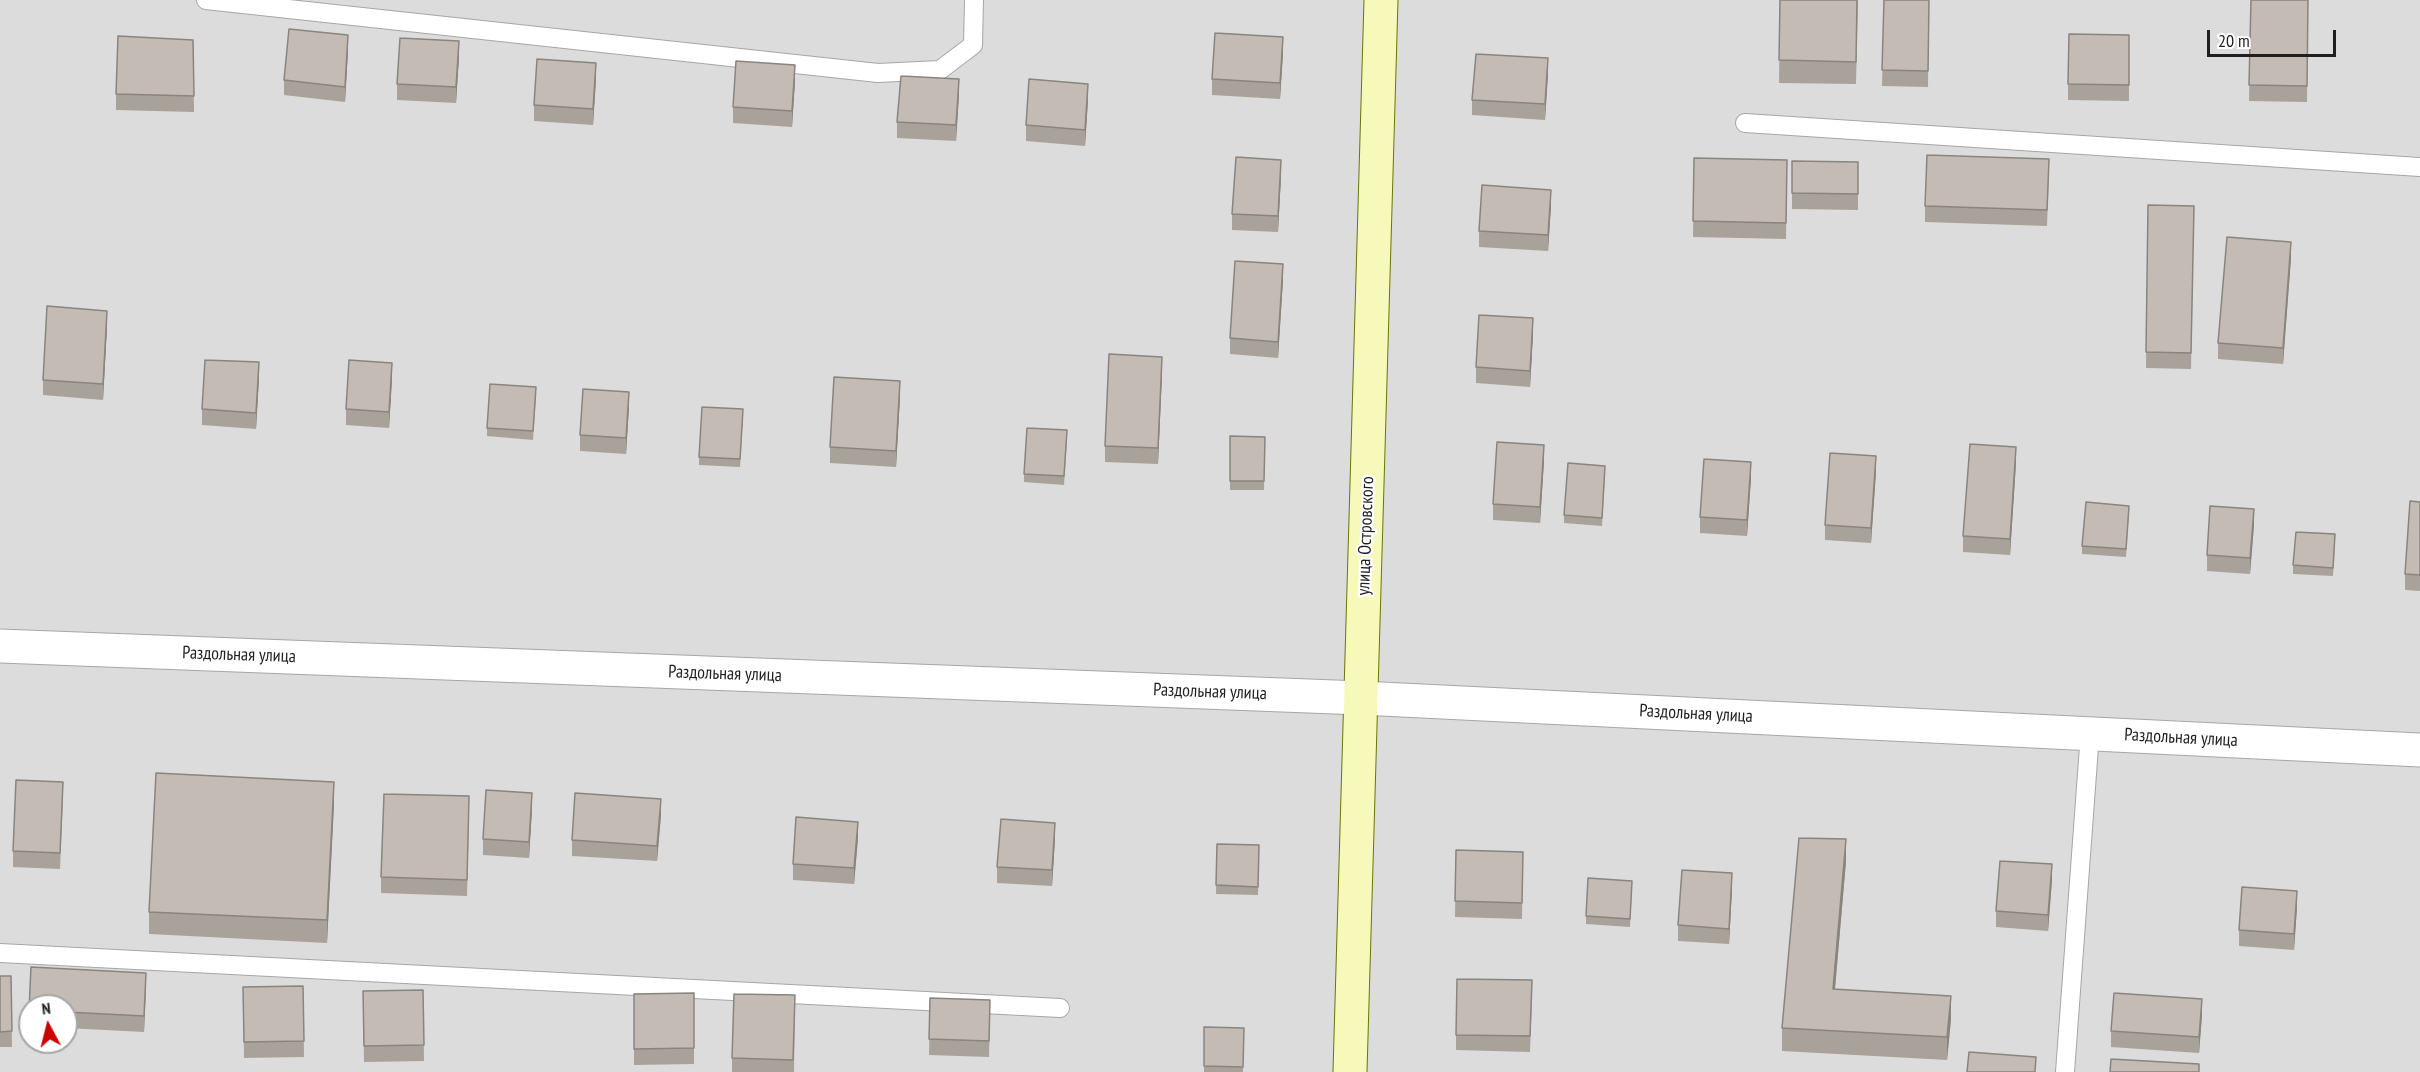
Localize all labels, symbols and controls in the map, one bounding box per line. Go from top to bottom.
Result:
scale bar [2210,18,2339,56]
text: 20 m [2218,29,2250,52]
street label: улица Островского [1353,476,1379,596]
street label: Раздольная улица [182,642,296,668]
street label: Раздольная улица [668,661,782,687]
street label: Раздольная улица [1153,679,1267,705]
street label: Раздольная улица [1639,700,1753,728]
street label: Раздольная улица [2124,724,2238,752]
north arrow [18,994,78,1054]
text: N [41,998,52,1019]

